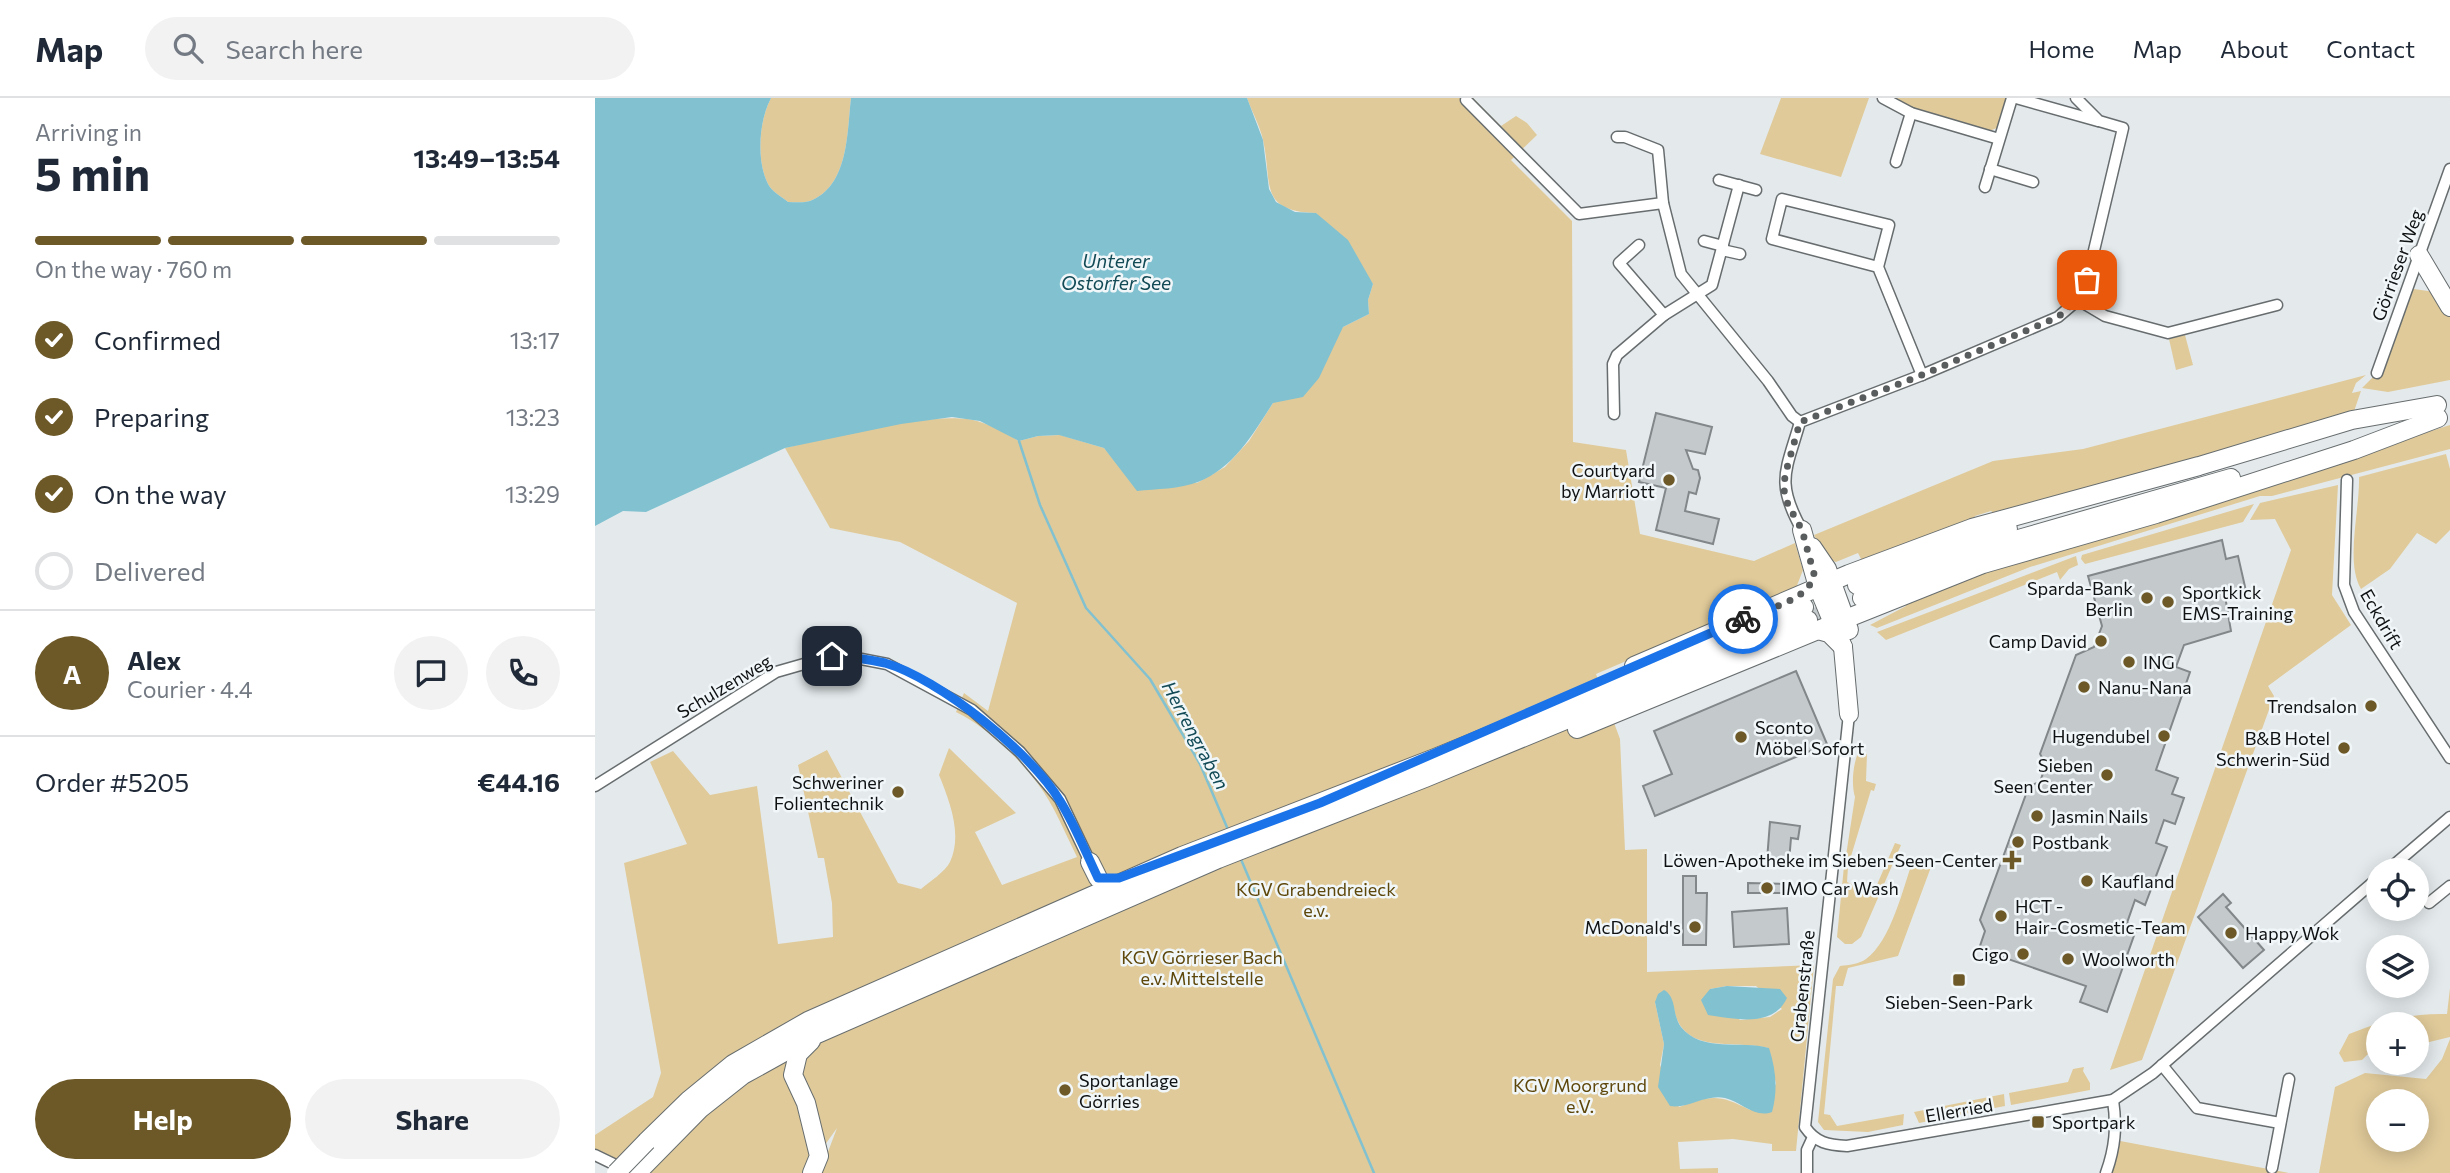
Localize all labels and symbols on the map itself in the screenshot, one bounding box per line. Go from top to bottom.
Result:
street label: Görrieser Weg [2367,206,2427,324]
water label: Unterer Ostorfer See [1061,249,1171,294]
pin [2057,250,2117,310]
place label: Courtyard by Marriott [1561,459,1655,502]
marker: Courtyard by Marriott [1661,472,1677,488]
place label: Sparda-Bank Berlin [2027,577,2133,620]
place label: Sportkick EMS-Training [2182,581,2293,624]
courier [1708,584,1778,654]
street label: Eckdrift [2356,585,2408,653]
marker: Sparda-Bank Berlin [2139,590,2155,606]
marker: Sportkick EMS-Training [2160,594,2176,610]
pin [802,626,862,686]
place label: Camp David [1989,630,2087,652]
marker: Camp David [2093,633,2109,649]
street label: Schulzenweg [673,649,775,723]
place label: ING [2143,651,2175,673]
marker: ING [2121,654,2137,670]
place label: Nanu-Nana [2098,676,2192,698]
water label: Herrengraben [1158,677,1234,793]
marker: Nanu-Nana [2076,679,2092,695]
place label: Trendsalon [2267,695,2357,717]
marker: Trendsalon [2363,698,2379,714]
place label: Sconto Möbel Sofort [1755,716,1864,759]
place label: Hugendubel [2052,725,2150,747]
place label: B&B Hotel Schwerin-Süd [2216,727,2330,770]
marker: Hugendubel [2156,728,2172,744]
marker: Sconto Möbel Sofort [1733,729,1749,745]
marker: B&B Hotel Schwerin-Süd [2336,740,2352,756]
place label: Sieben Seen Center [1994,754,2093,797]
marker: Sieben Seen Center [2099,767,2115,783]
place label: Schweriner Folientechnik [774,771,884,814]
marker: Schweriner Folientechnik [890,784,906,800]
place label: Jasmin Nails [2051,805,2148,827]
marker: Jasmin Nails [2029,808,2045,824]
place label: Postbank [2032,831,2109,853]
marker: Postbank [2010,834,2026,850]
place label: Löwen-Apotheke im Sieben-Seen-Center [1663,849,1998,871]
marker: Löwen-Apotheke im Sieben-Seen-Center [2004,852,2020,868]
place label: Kaufland [2101,870,2174,892]
marker: Kaufland [2079,873,2095,889]
place label: IMO Car Wash [1781,877,1899,899]
park label: KGV Grabendreieck e.v. [1236,878,1396,921]
marker: IMO Car Wash [1759,880,1775,896]
place label: HCT - Hair-Cosmetic-Team [2015,895,2186,938]
marker: HCT - Hair-Cosmetic-Team [1993,908,2009,924]
place label: McDonald's [1584,916,1681,938]
marker: McDonald's [1687,919,1703,935]
place label: Happy Wok [2245,922,2340,944]
marker: Happy Wok [2223,925,2239,941]
street label: Grabenstraße [1785,929,1819,1043]
place label: Cigo [1972,943,2009,965]
park label: KGV Görrieser Bach e.v. Mittelstelle [1121,946,1283,989]
marker: Cigo [2015,946,2031,962]
place label: Woolworth [2082,948,2175,970]
marker: Woolworth [2060,951,2076,967]
marker: Sieben-Seen-Park [1951,972,1967,988]
place label: Sieben-Seen-Park [1885,991,2033,1013]
place label: Sportanlage Görries [1079,1069,1178,1112]
park label: KGV Moorgrund e.V. [1513,1074,1647,1117]
marker: Sportanlage Görries [1057,1082,1073,1098]
street label: Ellerried [1923,1093,1995,1127]
place label: Sportpark [2052,1111,2136,1133]
marker: Sportpark [2030,1114,2046,1130]

